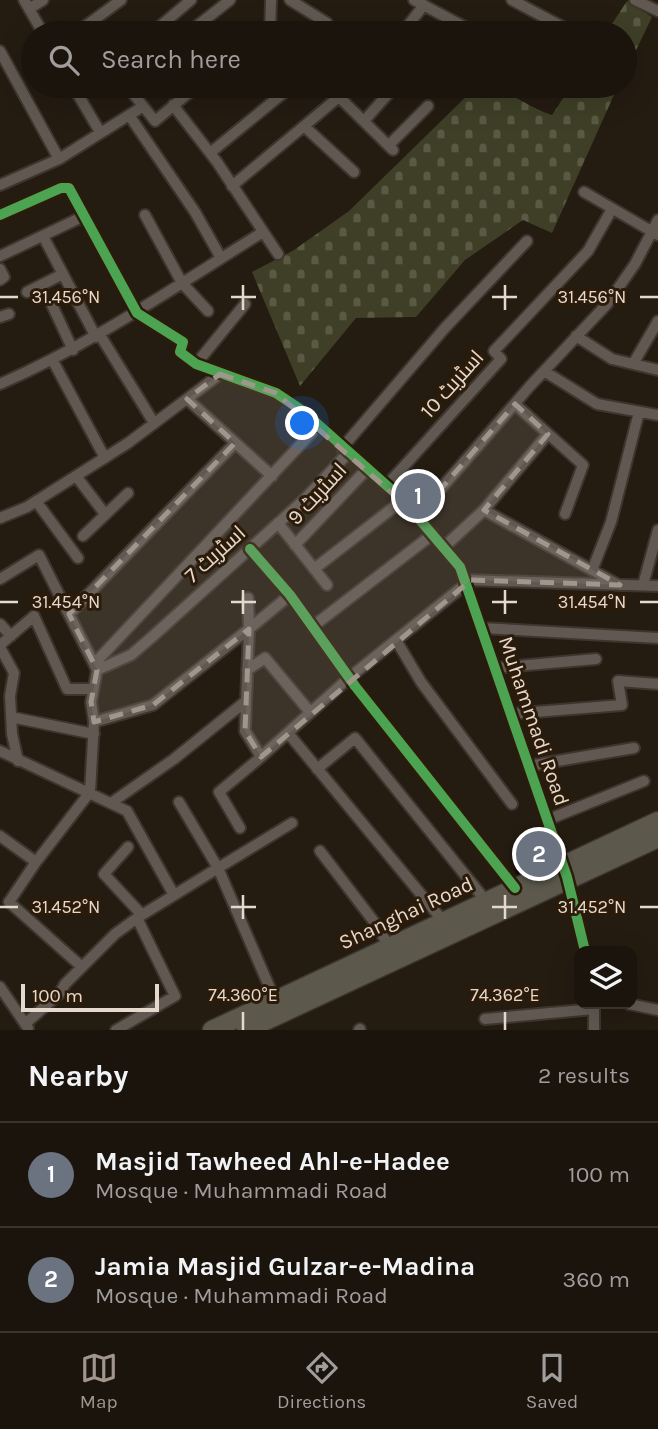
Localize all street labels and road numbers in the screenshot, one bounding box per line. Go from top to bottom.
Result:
street label: اسٹریٹ 10 [415,345,489,423]
street label: اسٹریٹ 9 [282,458,352,530]
street label: اسٹریٹ 7 [180,521,250,587]
street label: Muhammadi Road [494,633,574,809]
street label: Shanghai Road [335,871,477,955]

